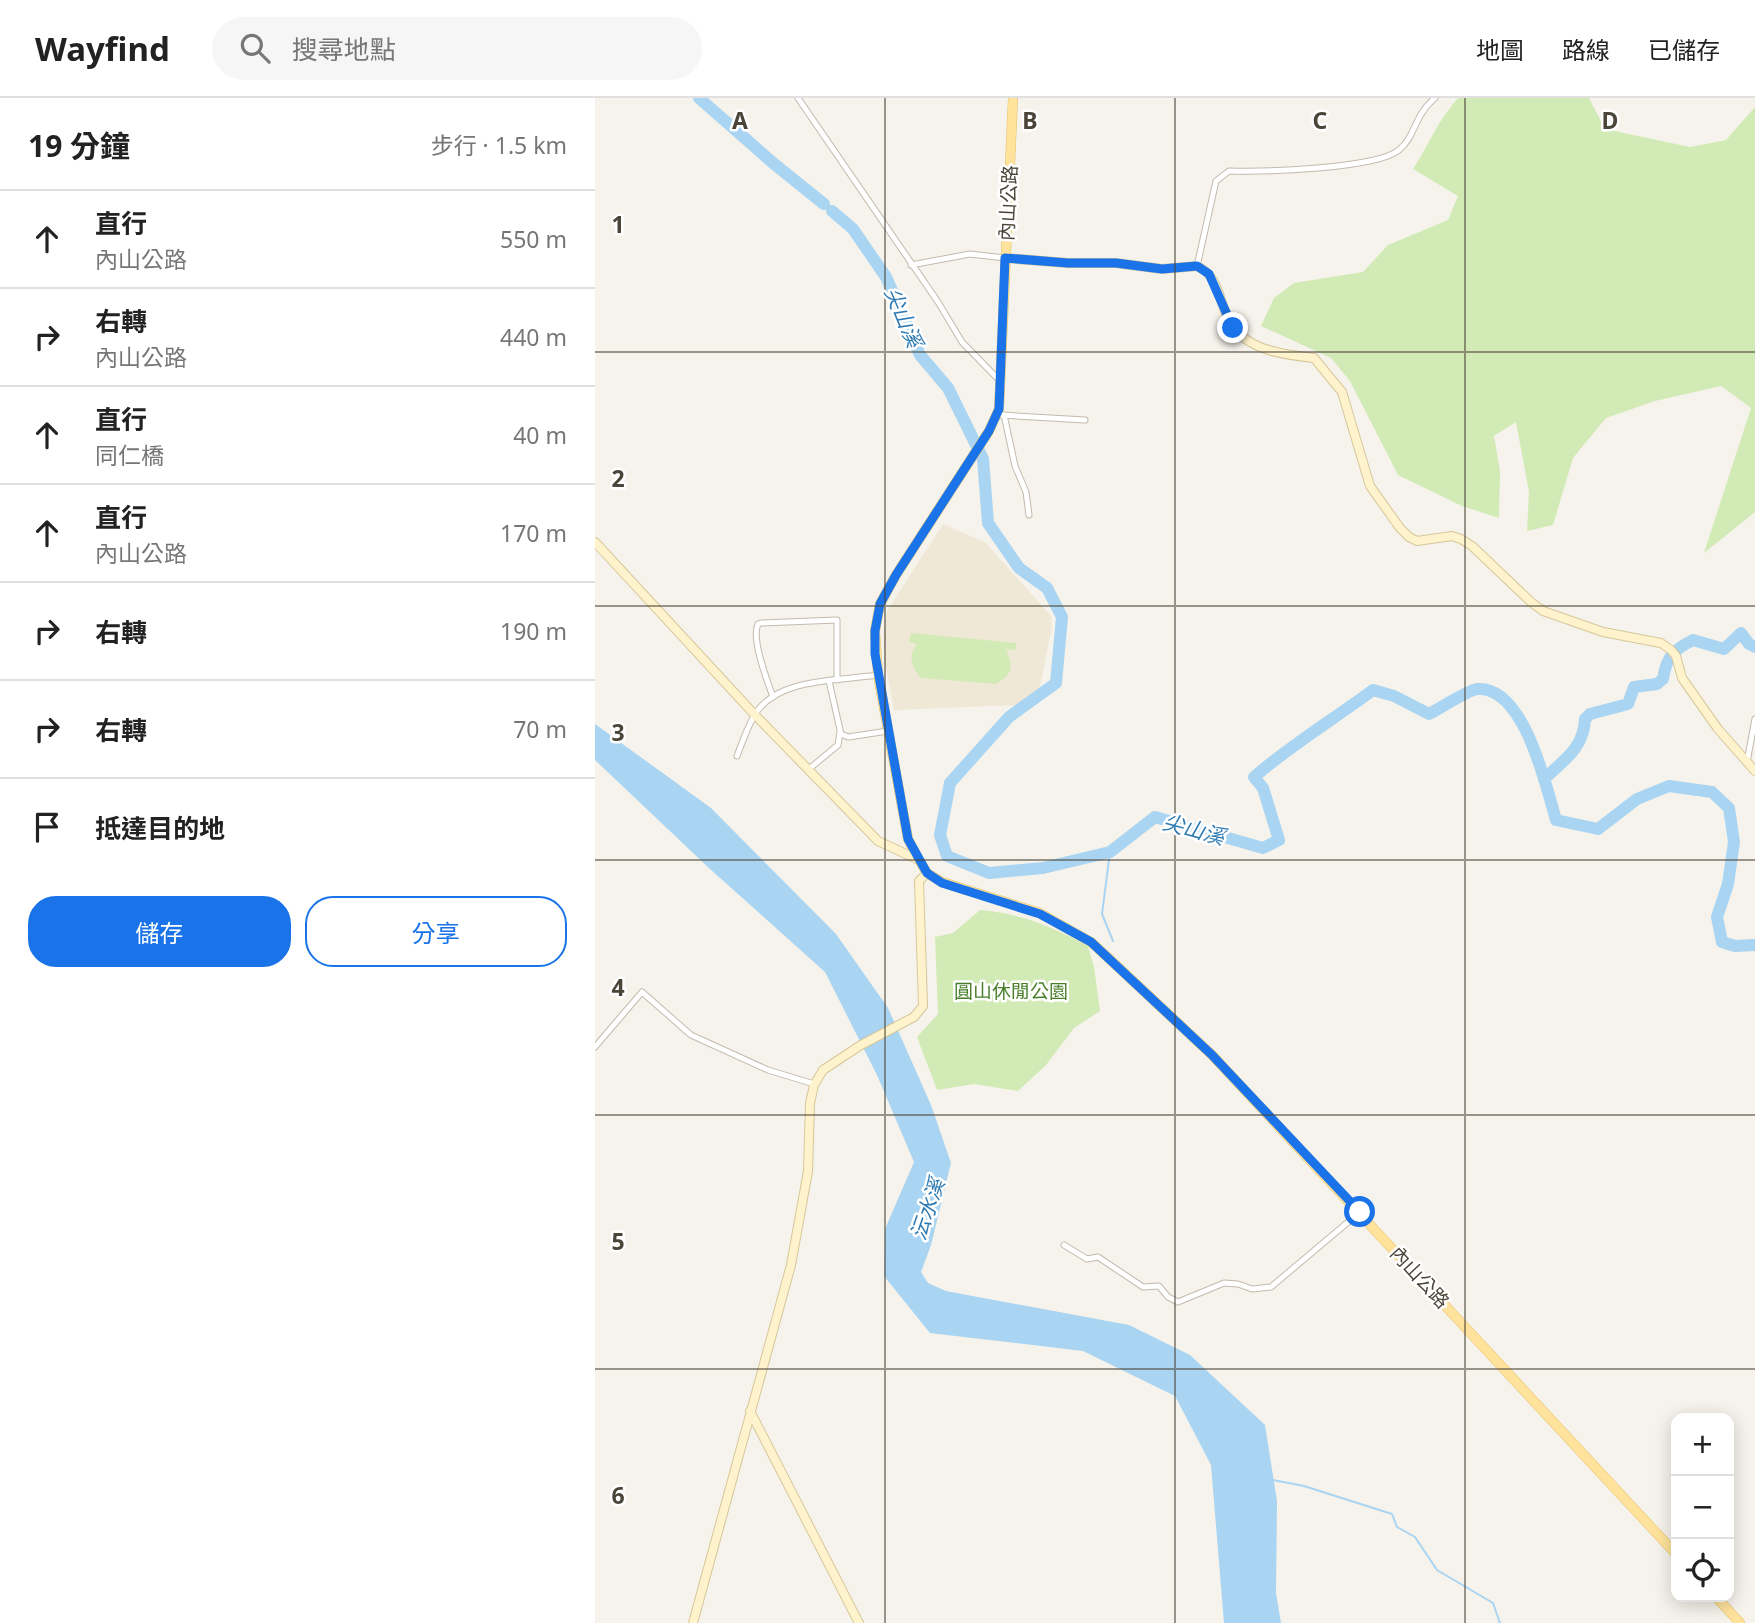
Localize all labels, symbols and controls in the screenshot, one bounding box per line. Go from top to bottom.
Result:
search box [212,17,702,80]
text: Wayfind [35,26,170,71]
icon: search [236,29,274,67]
text: 搜尋地點 [292,31,396,67]
text: 地圖 [1476,33,1524,66]
text: 路線 [1562,33,1610,66]
text: 已儲存 [1648,33,1720,66]
text: A [732,104,748,136]
text: B [1022,104,1038,136]
text: C [1313,104,1328,136]
text: D [1602,104,1618,136]
text: 19 分鐘 [28,125,130,166]
text: 步行 · 1.5 km [431,129,567,161]
street label: 內山公路 [993,164,1023,242]
text: 直行 [95,205,147,241]
text: 1 [611,208,625,240]
icon: ahead [28,220,66,258]
text: 550 m [500,223,567,255]
text: 內山公路 [95,243,187,275]
water label: 尖山溪 [879,283,930,354]
text: 右轉 [95,303,147,339]
route end [1217,312,1248,343]
icon: right [28,318,66,356]
text: 440 m [500,321,567,353]
text: 內山公路 [95,341,187,373]
text: 直行 [95,401,147,437]
icon: ahead [28,416,66,454]
text: 40 m [513,419,567,451]
text: 同仁橋 [95,439,164,471]
text: 2 [611,462,625,494]
text: 直行 [95,499,147,535]
icon: ahead [28,514,66,552]
text: 170 m [500,517,567,549]
text: 內山公路 [95,537,187,569]
icon: right [28,612,66,650]
text: 右轉 [95,614,147,650]
text: 190 m [500,615,567,647]
icon: right [28,710,66,748]
text: 右轉 [95,712,147,748]
text: 70 m [513,713,567,745]
text: 3 [611,716,625,748]
water label: 尖山溪 [1160,807,1231,851]
icon: arrive [28,808,66,846]
text: 抵達目的地 [95,810,225,846]
button: 儲存 [28,896,291,967]
button: 分享 [305,896,567,967]
text: 4 [611,971,625,1003]
park label: 圓山休閒公園 [954,978,1068,1004]
water label: 沄水溪 [904,1172,951,1243]
route start [1344,1196,1375,1227]
text: 5 [611,1225,625,1257]
street label: 內山公路 [1385,1240,1455,1314]
map controls [1671,1413,1734,1602]
button: + [1671,1413,1734,1476]
button: − [1671,1476,1734,1539]
text: 6 [611,1479,625,1511]
button: locate [1671,1539,1734,1602]

